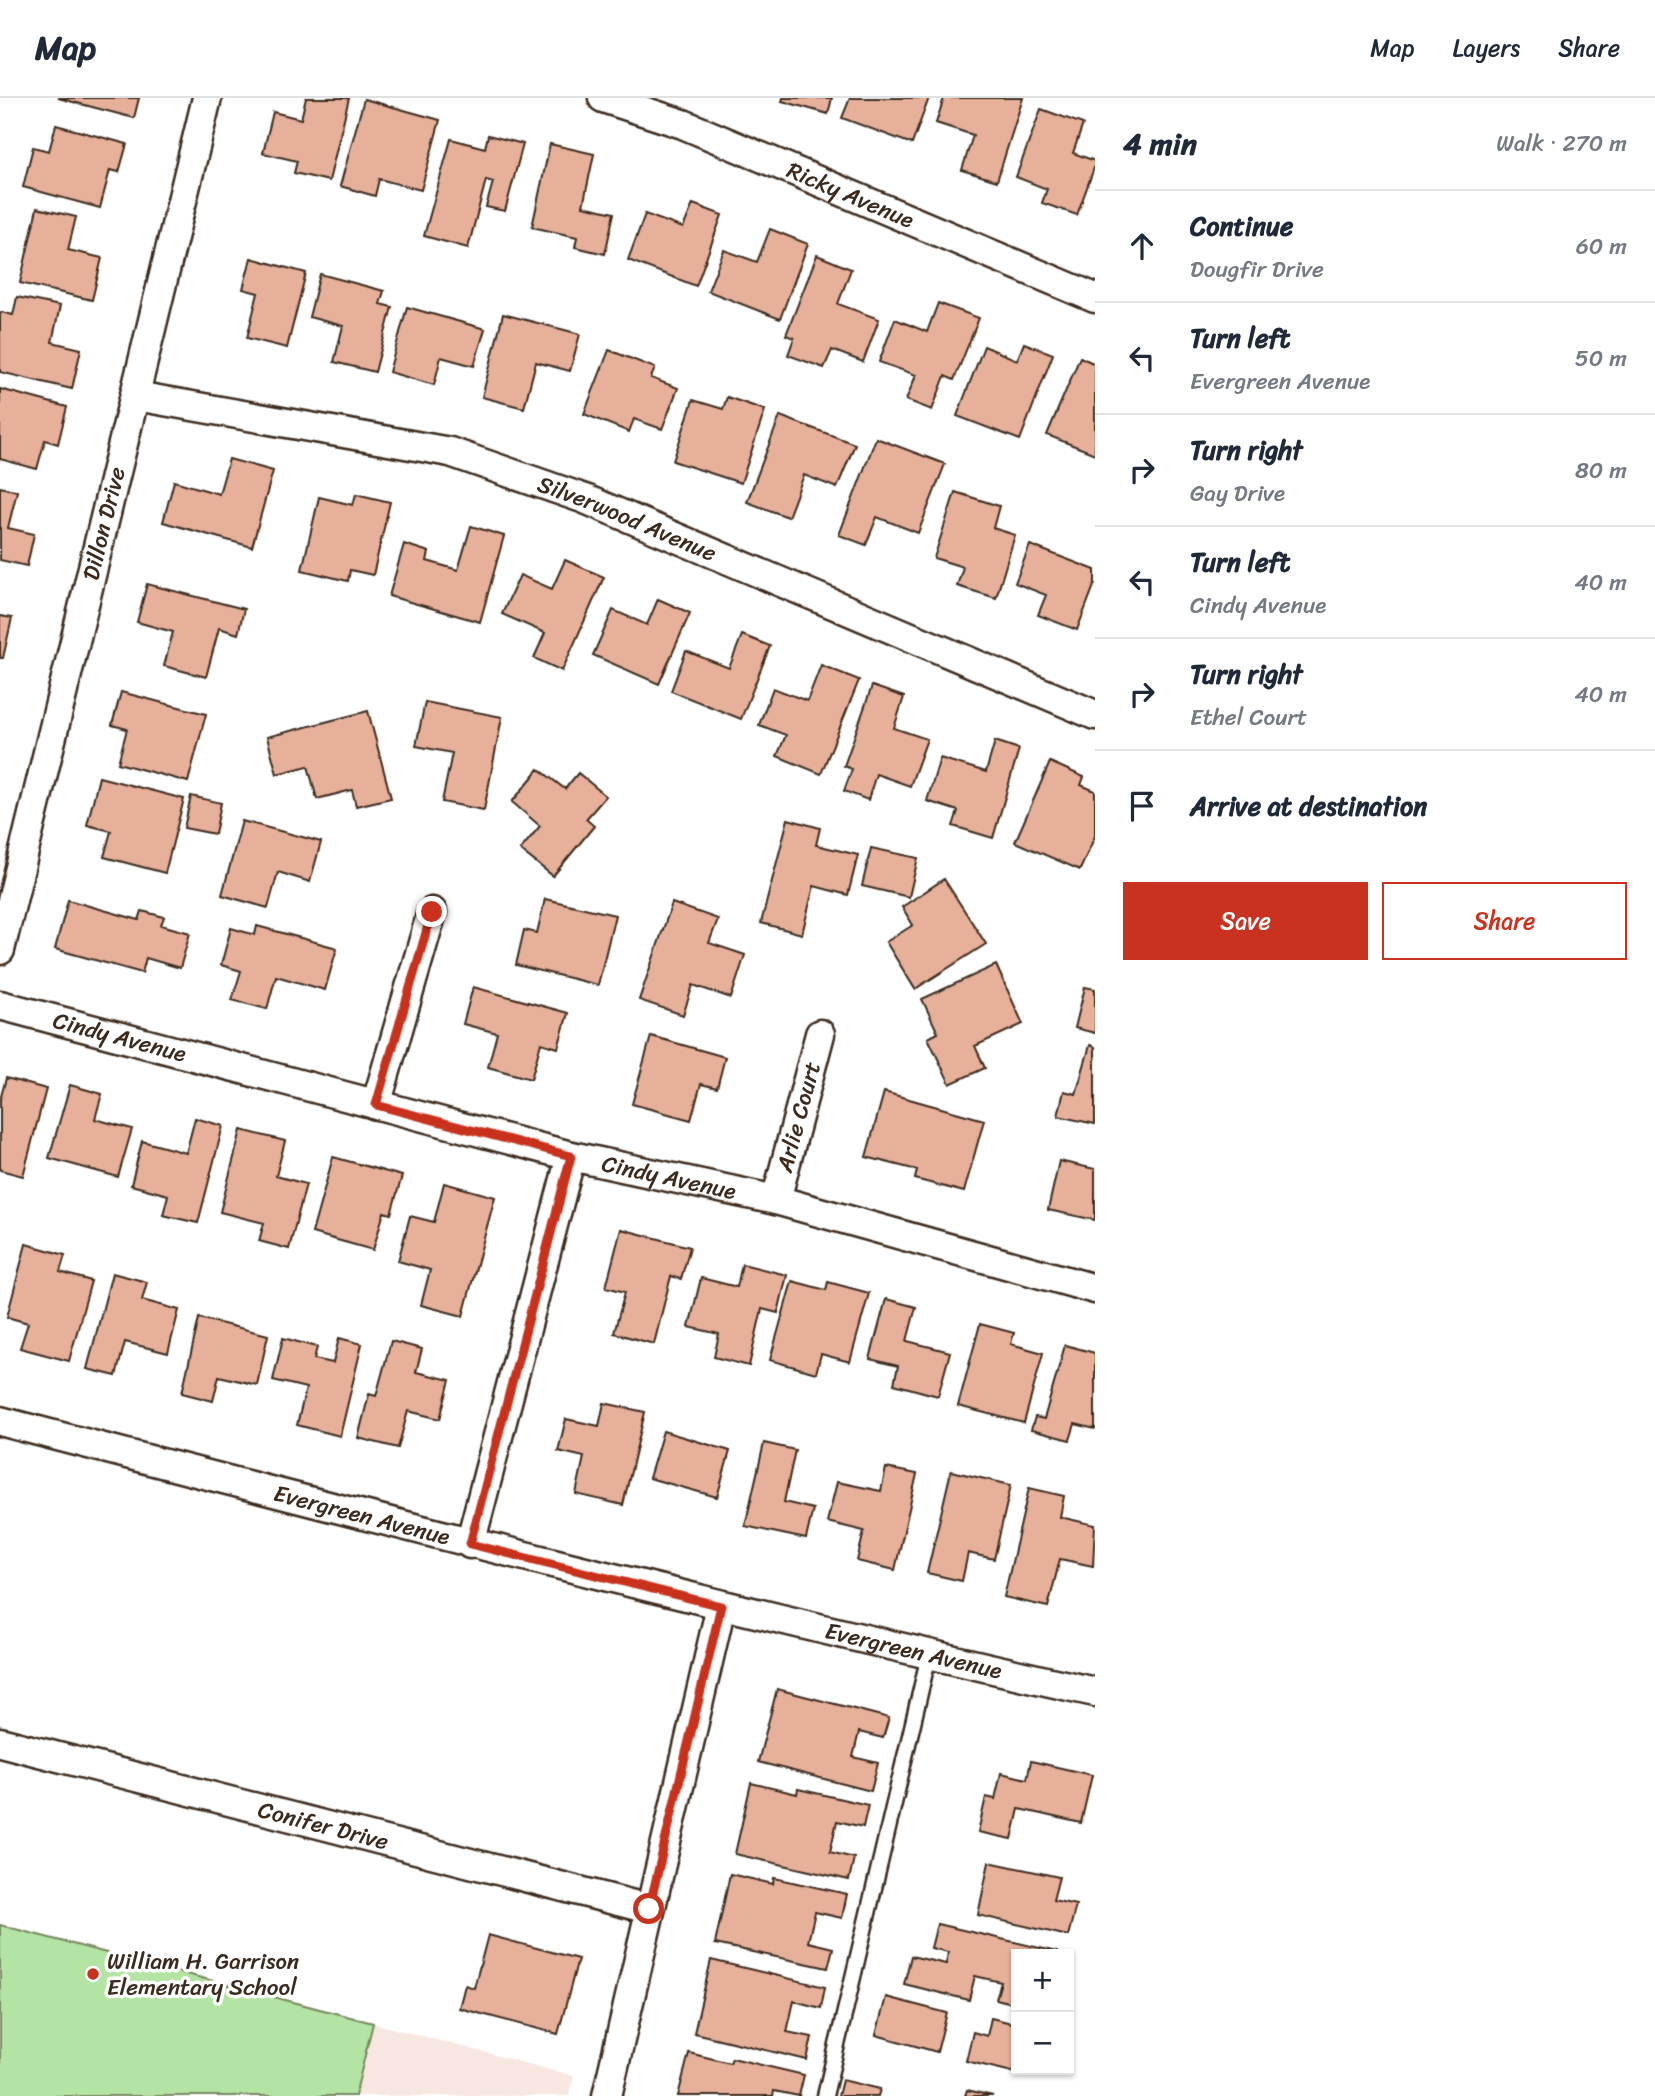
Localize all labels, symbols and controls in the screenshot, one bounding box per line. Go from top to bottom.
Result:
text: Map [35,19,96,77]
text: Map [1370,27,1415,69]
text: Layers [1453,27,1520,69]
text: Share [1558,27,1620,69]
text: 4 min [1123,117,1197,171]
text: Walk · 270 m [1496,123,1627,164]
street label: Ricky Avenue [780,150,921,240]
text: Continue [1190,203,1293,249]
text: 60 m [1576,226,1627,267]
icon: ahead [1123,227,1161,265]
text: Dougfir Drive [1190,249,1324,290]
text: Turn left [1190,315,1290,361]
text: 50 m [1575,338,1627,379]
icon: left [1123,339,1161,377]
text: Evergreen Avenue [1190,361,1370,402]
text: Turn right [1190,427,1303,473]
text: 80 m [1575,450,1627,491]
icon: right [1123,451,1161,489]
street label: Dillon Drive [70,462,137,584]
street label: Silverwood Avenue [532,463,723,573]
text: Gay Drive [1190,473,1285,514]
text: Turn left [1190,539,1290,585]
text: 40 m [1574,562,1627,603]
icon: left [1123,563,1161,601]
text: Cindy Avenue [1190,585,1326,626]
text: Turn right [1190,651,1303,697]
text: 40 m [1574,674,1627,715]
icon: right [1123,675,1161,713]
text: Ethel Court [1190,697,1307,738]
text: Arrive at destination [1190,783,1427,829]
icon: arrive [1123,787,1161,825]
button: Save [1123,882,1368,960]
button: Share [1382,882,1627,960]
route end [416,896,447,927]
street label: Cindy Avenue [49,999,191,1074]
street label: Arlie Court [764,1057,832,1178]
street label: Cindy Avenue [598,1143,740,1211]
street label: Evergreen Avenue [270,1472,455,1557]
street label: Evergreen Avenue [821,1610,1006,1691]
street label: Conifer Drive [254,1789,393,1862]
route start [633,1893,664,1924]
place label: William H. Garrison Elementary School [107,1941,299,2008]
map controls [1011,1949,1074,2075]
button: + [1011,1949,1074,2012]
marker: William H. Garrison Elementary School [85,1966,101,1982]
button: − [1011,2012,1074,2075]

